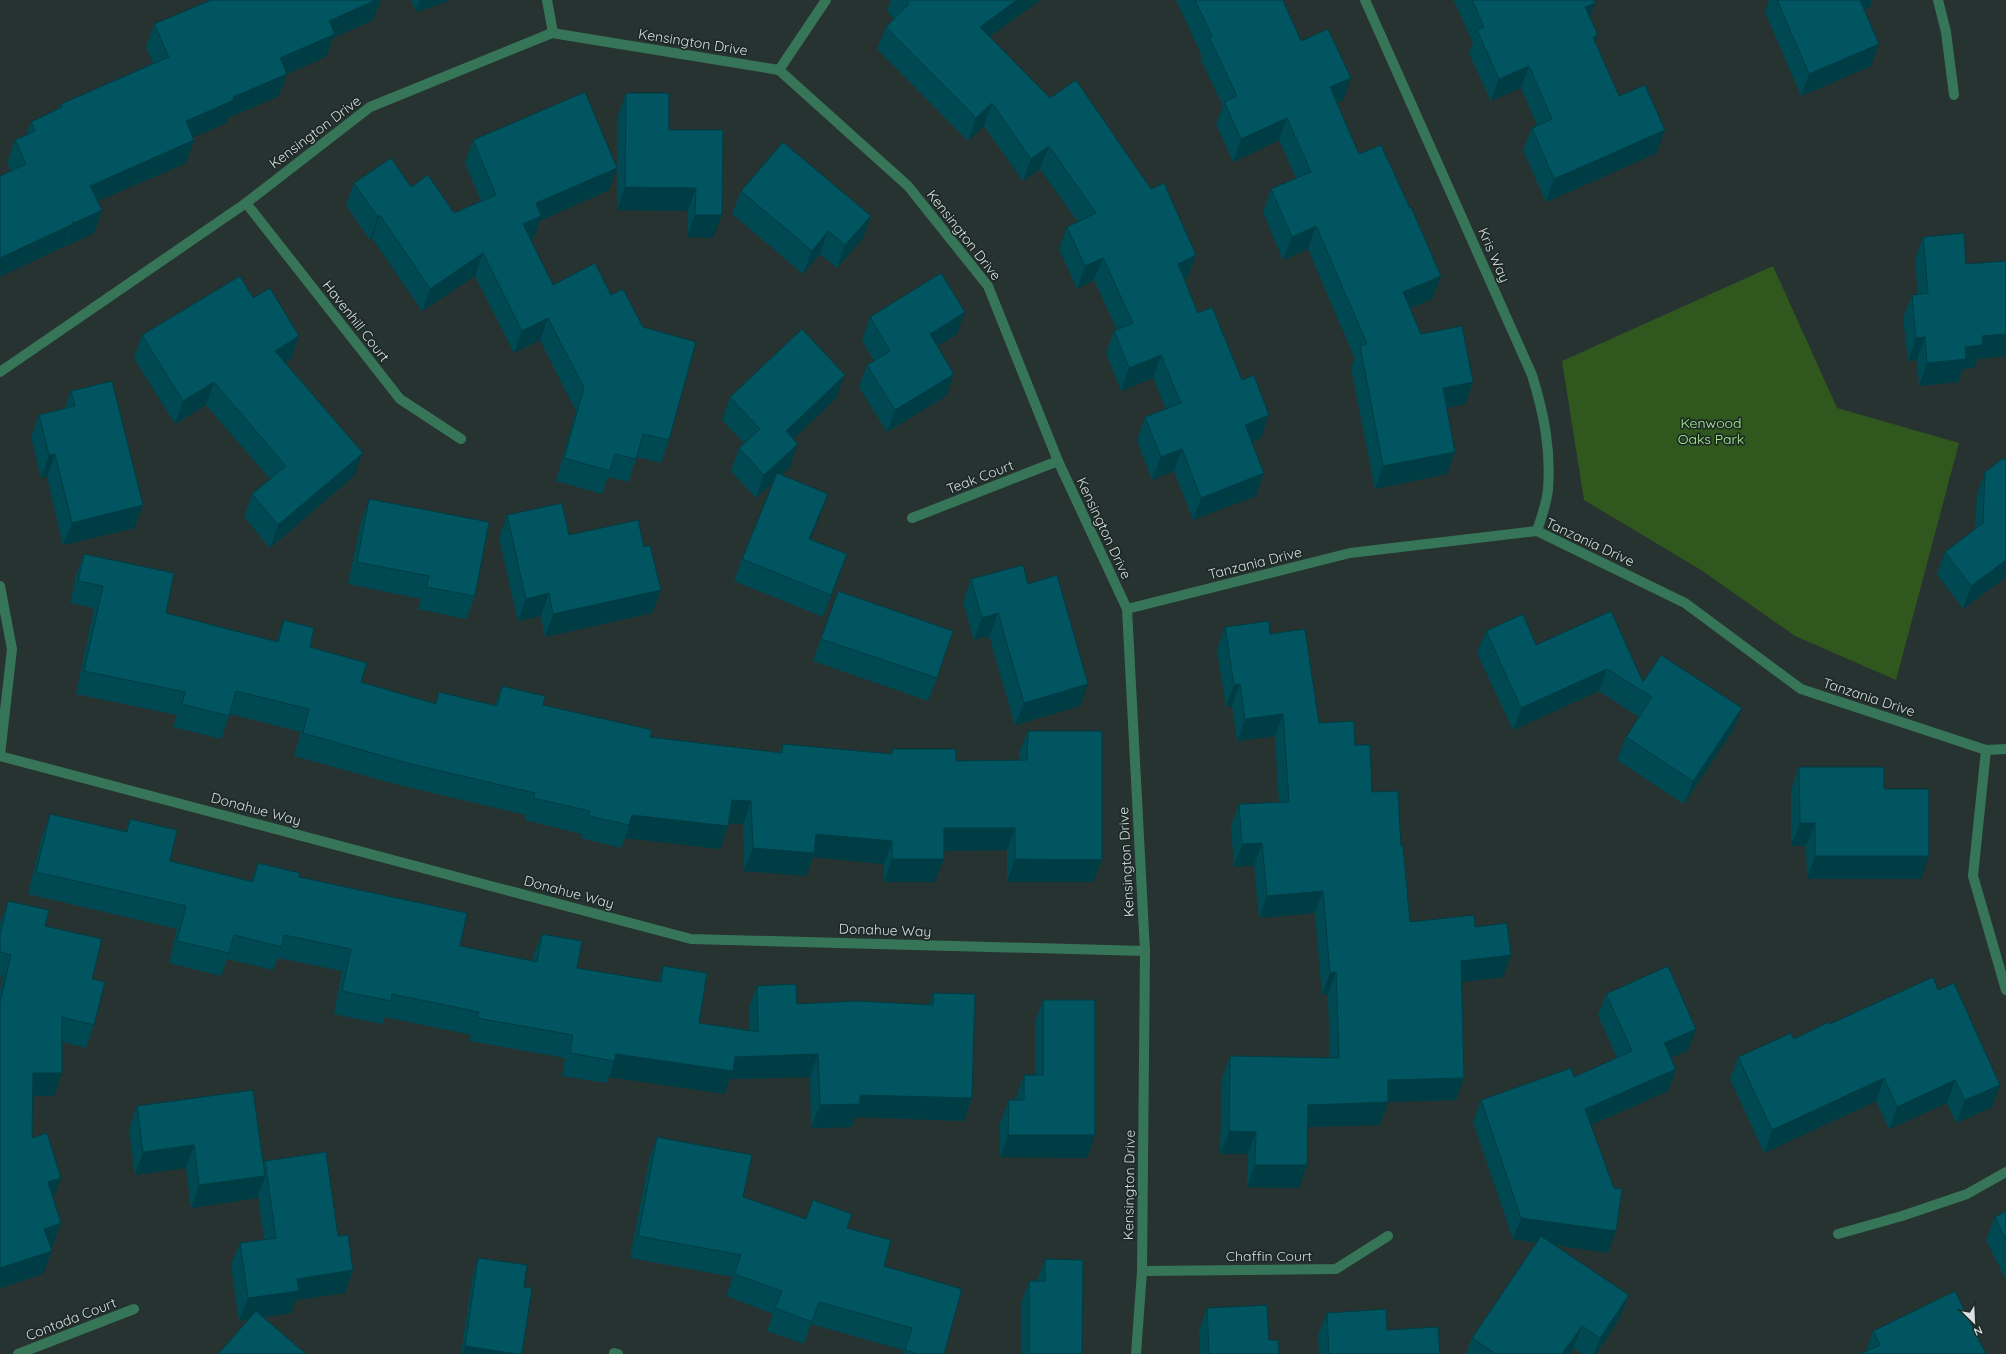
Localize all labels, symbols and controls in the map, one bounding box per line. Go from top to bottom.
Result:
street label: Kensington Drive [637,24,749,60]
street label: Kensington Drive [266,92,365,172]
street label: Kensington Drive [923,186,1005,284]
street label: Kris Way [1474,225,1514,285]
street label: Havenhill Court [319,277,394,366]
park label: Kenwood Oaks Park [1678,414,1744,448]
street label: Teak Court [944,456,1016,498]
street label: Kensington Drive [1073,474,1135,582]
street label: Tanzania Drive [1543,514,1637,570]
street label: Tanzania Drive [1206,543,1304,583]
street label: Tanzania Drive [1821,674,1917,720]
street label: Donahue Way [209,788,303,830]
street label: Kensington Drive [1114,806,1138,918]
street label: Donahue Way [522,871,616,913]
street label: Donahue Way [838,919,932,941]
street label: Kensington Drive [1119,1130,1139,1240]
street label: Chaffin Court [1226,1247,1312,1265]
street label: Contada Court [23,1293,119,1345]
north arrow [1954,1302,1994,1342]
text: N [1972,1323,1985,1339]

